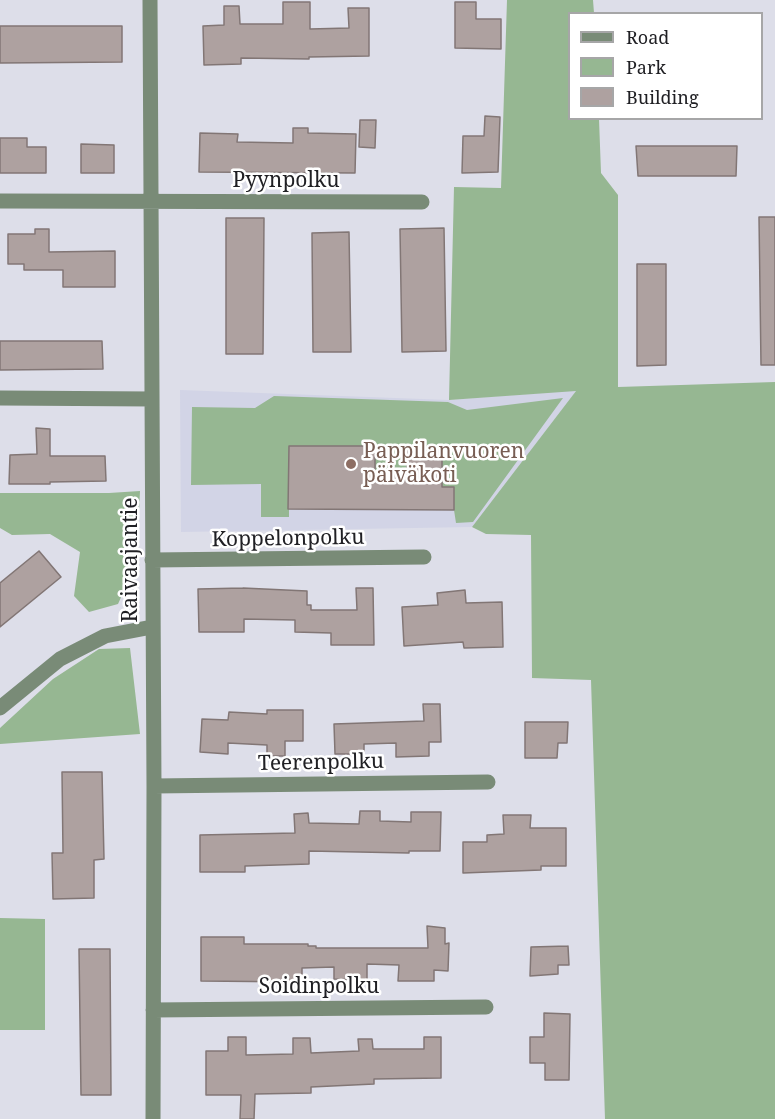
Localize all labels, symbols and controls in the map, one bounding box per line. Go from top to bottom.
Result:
legend [568,12,763,120]
text: Road [626,25,669,49]
text: Park [626,55,666,79]
text: Building [626,85,699,109]
street label: Pyynpolku [232,168,340,194]
place label: Pappilanvuoren päiväkoti [363,439,524,489]
marker: Pappilanvuoren päiväkoti [344,457,358,471]
street label: Raivaajantie [118,497,144,623]
street label: Koppelonpolku [211,525,365,553]
street label: Teerenpolku [258,749,384,777]
street label: Soidinpolku [259,974,379,1000]

